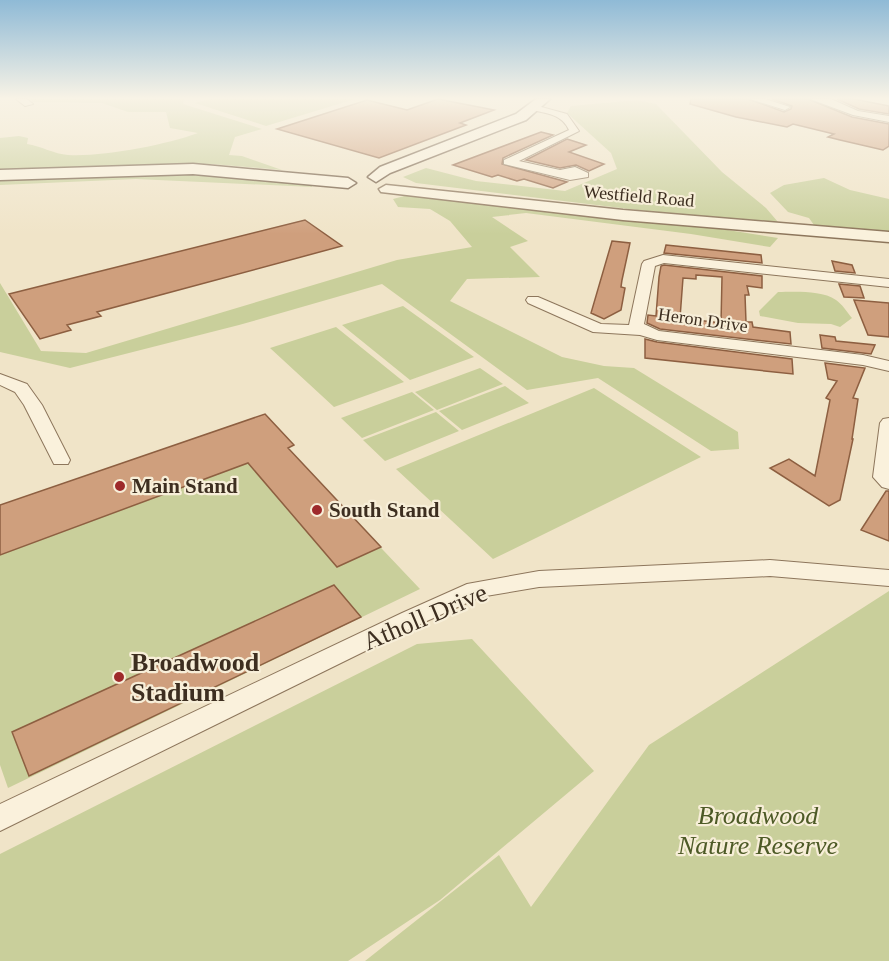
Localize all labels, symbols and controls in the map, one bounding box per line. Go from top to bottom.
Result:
street label: Westfield Road [583,181,695,211]
street label: Heron Drive [657,304,749,336]
place label: Main Stand [132,474,238,498]
marker: Main Stand [113,479,127,493]
place label: South Stand [329,498,440,522]
marker: South Stand [310,503,324,517]
street label: Atholl Drive [359,578,491,656]
place label: Broadwood Stadium [131,648,260,707]
marker: Broadwood Stadium [112,670,126,684]
park label: Broadwood Nature Reserve [677,801,838,860]

